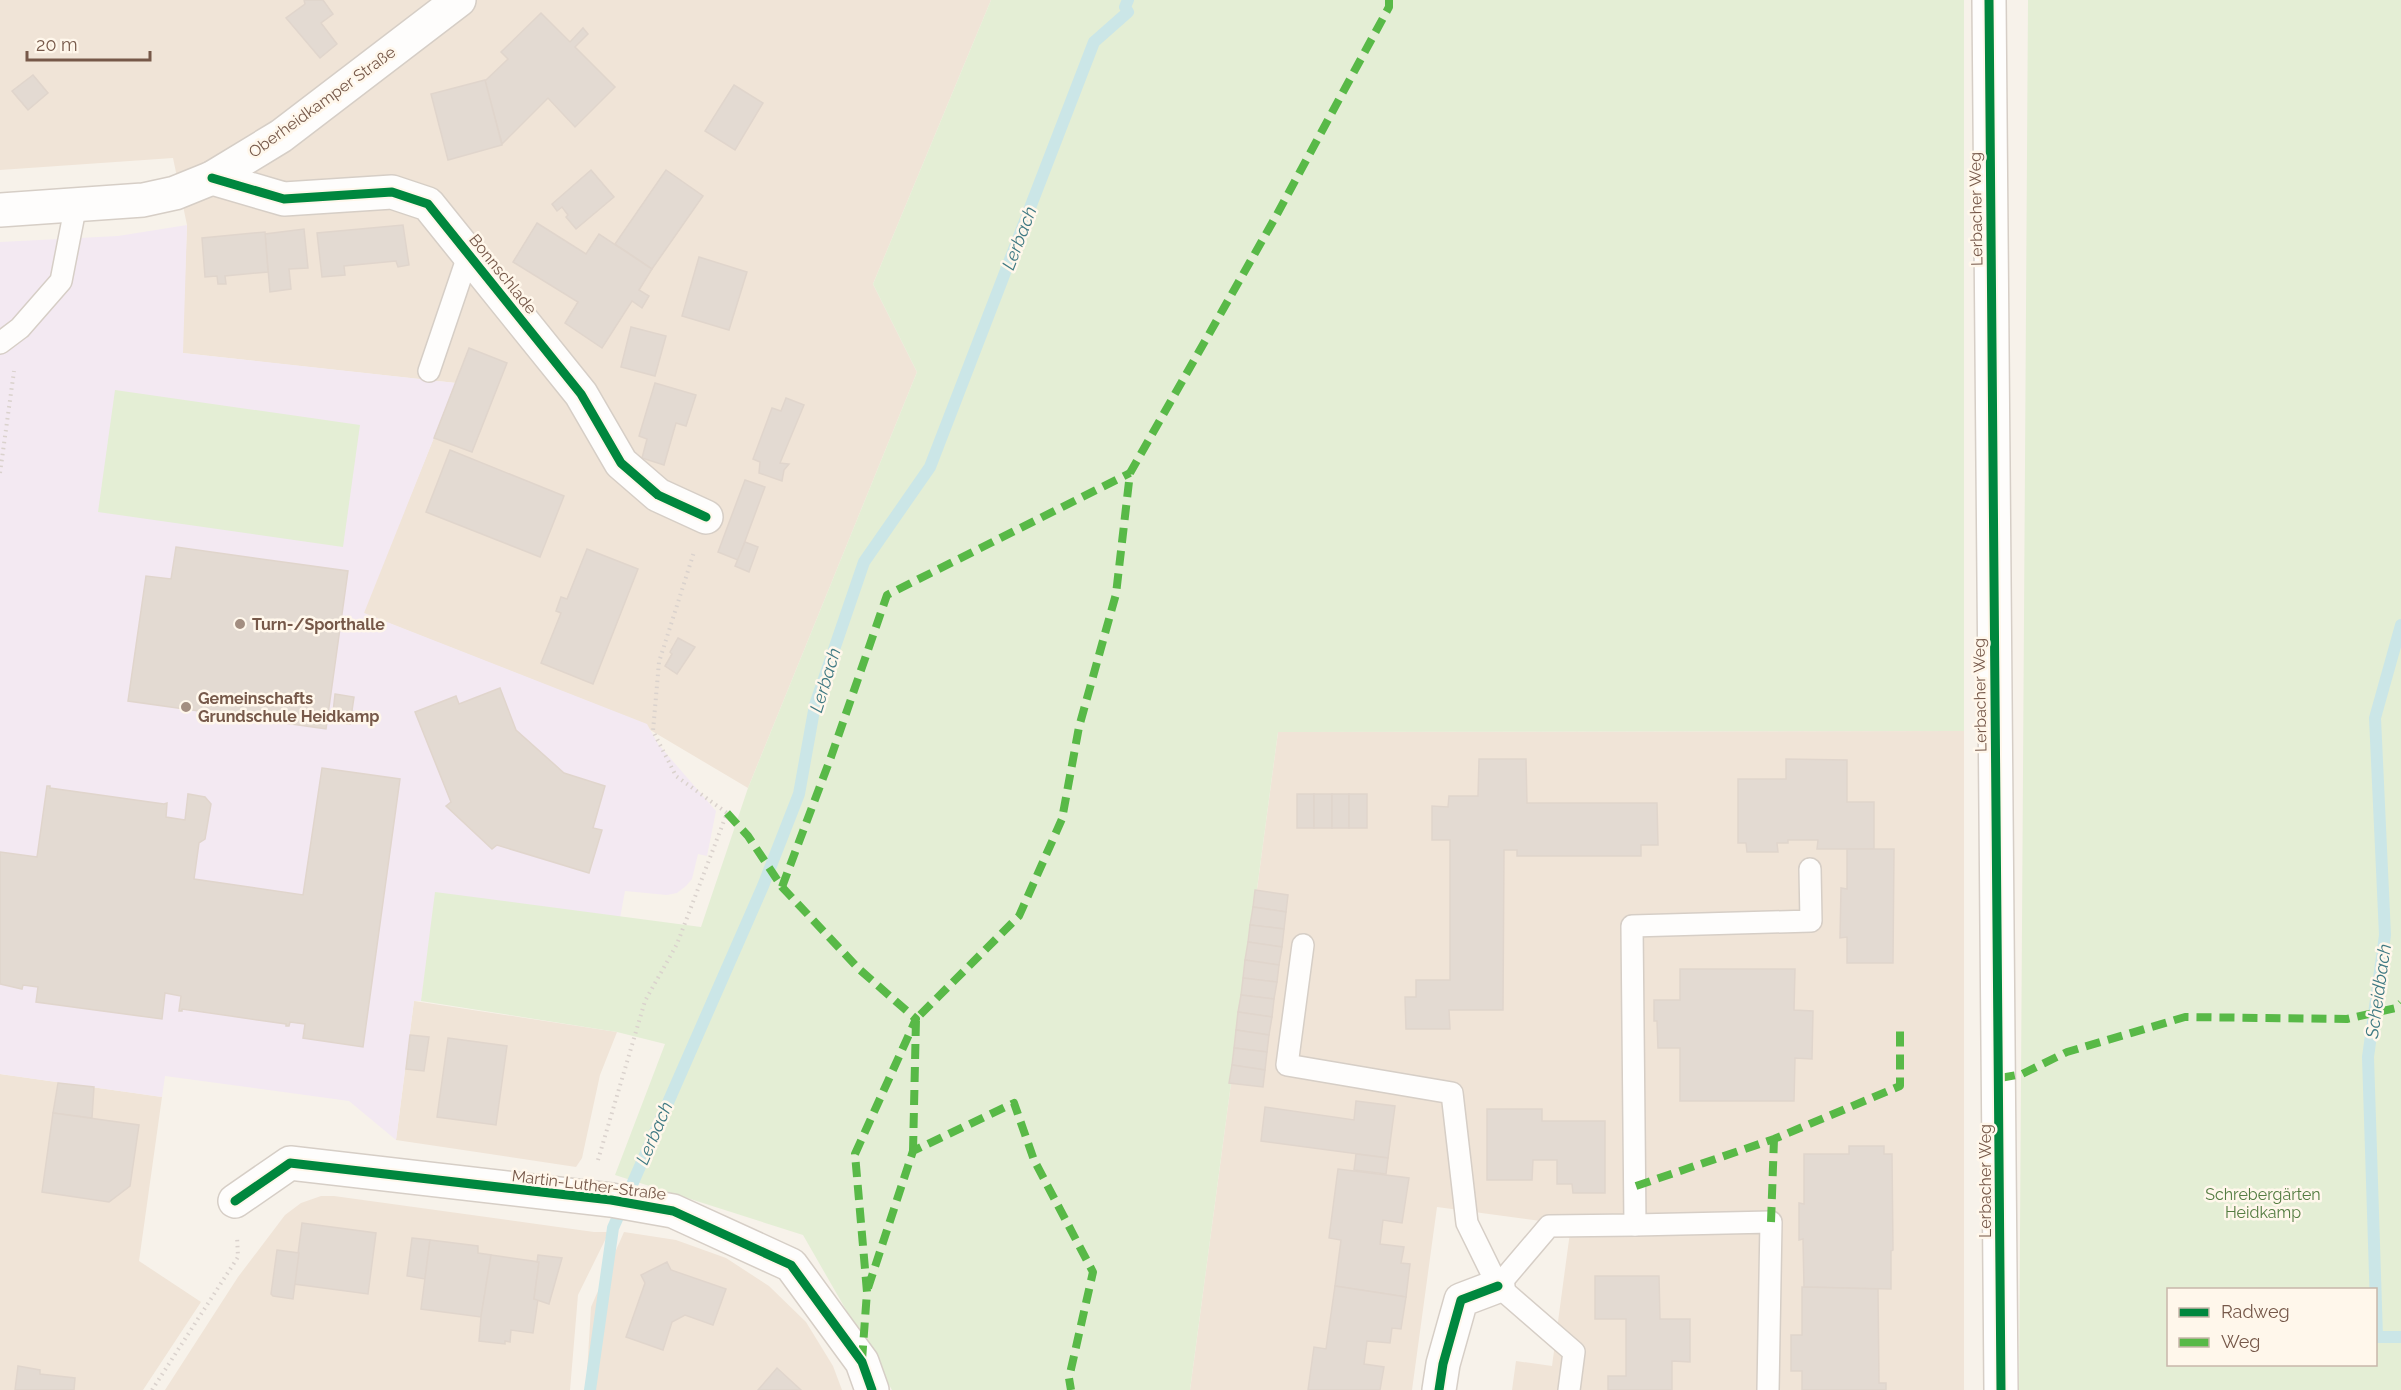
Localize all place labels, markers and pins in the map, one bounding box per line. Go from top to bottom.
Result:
place label: Turn-/Sporthalle [252,615,385,634]
marker: Turn-/Sporthalle [233,617,247,631]
place label: Gemeinschafts Grundschule Heidkamp [198,689,379,726]
marker: Gemeinschafts Grundschule Heidkamp [179,700,193,714]

